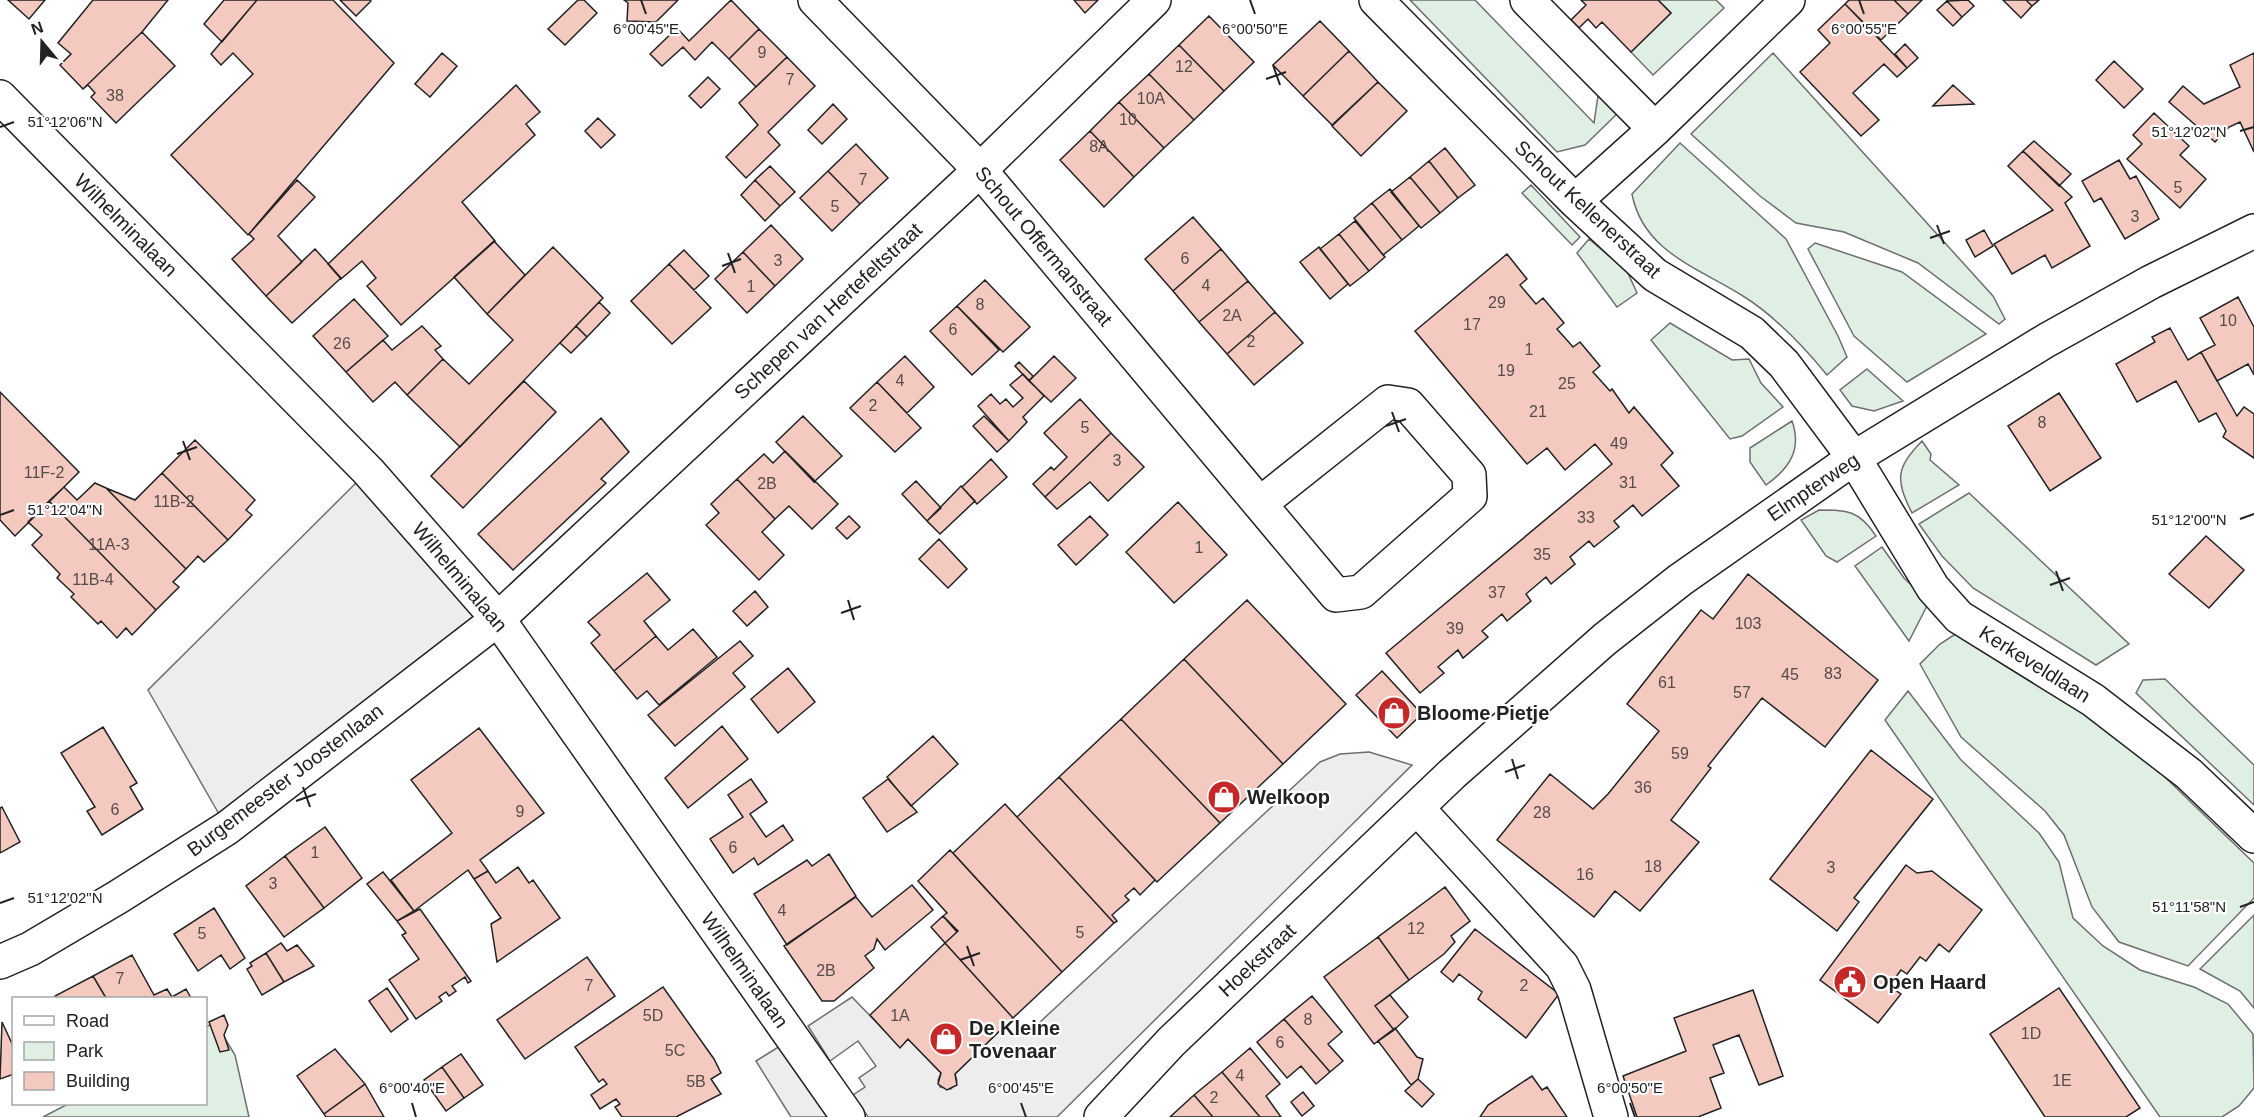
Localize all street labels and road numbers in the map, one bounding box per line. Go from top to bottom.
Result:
street label: Schout Kellenerstraat [1511,136,1666,283]
street label: Schout Offermanstraat [971,162,1117,330]
street label: Wilhelminalaan [70,169,182,281]
street label: Schepen van Hertefeltstraat [730,218,926,404]
street label: Elmpterweg [1763,448,1863,526]
street label: Wilhelminalaan [408,518,512,636]
street label: Kerkeveldlaan [1975,621,2095,707]
street label: Burgemeester Joostenlaan [183,699,387,861]
street label: Wilhelminalaan [697,908,793,1032]
street label: Hoekstraat [1214,919,1300,1001]

